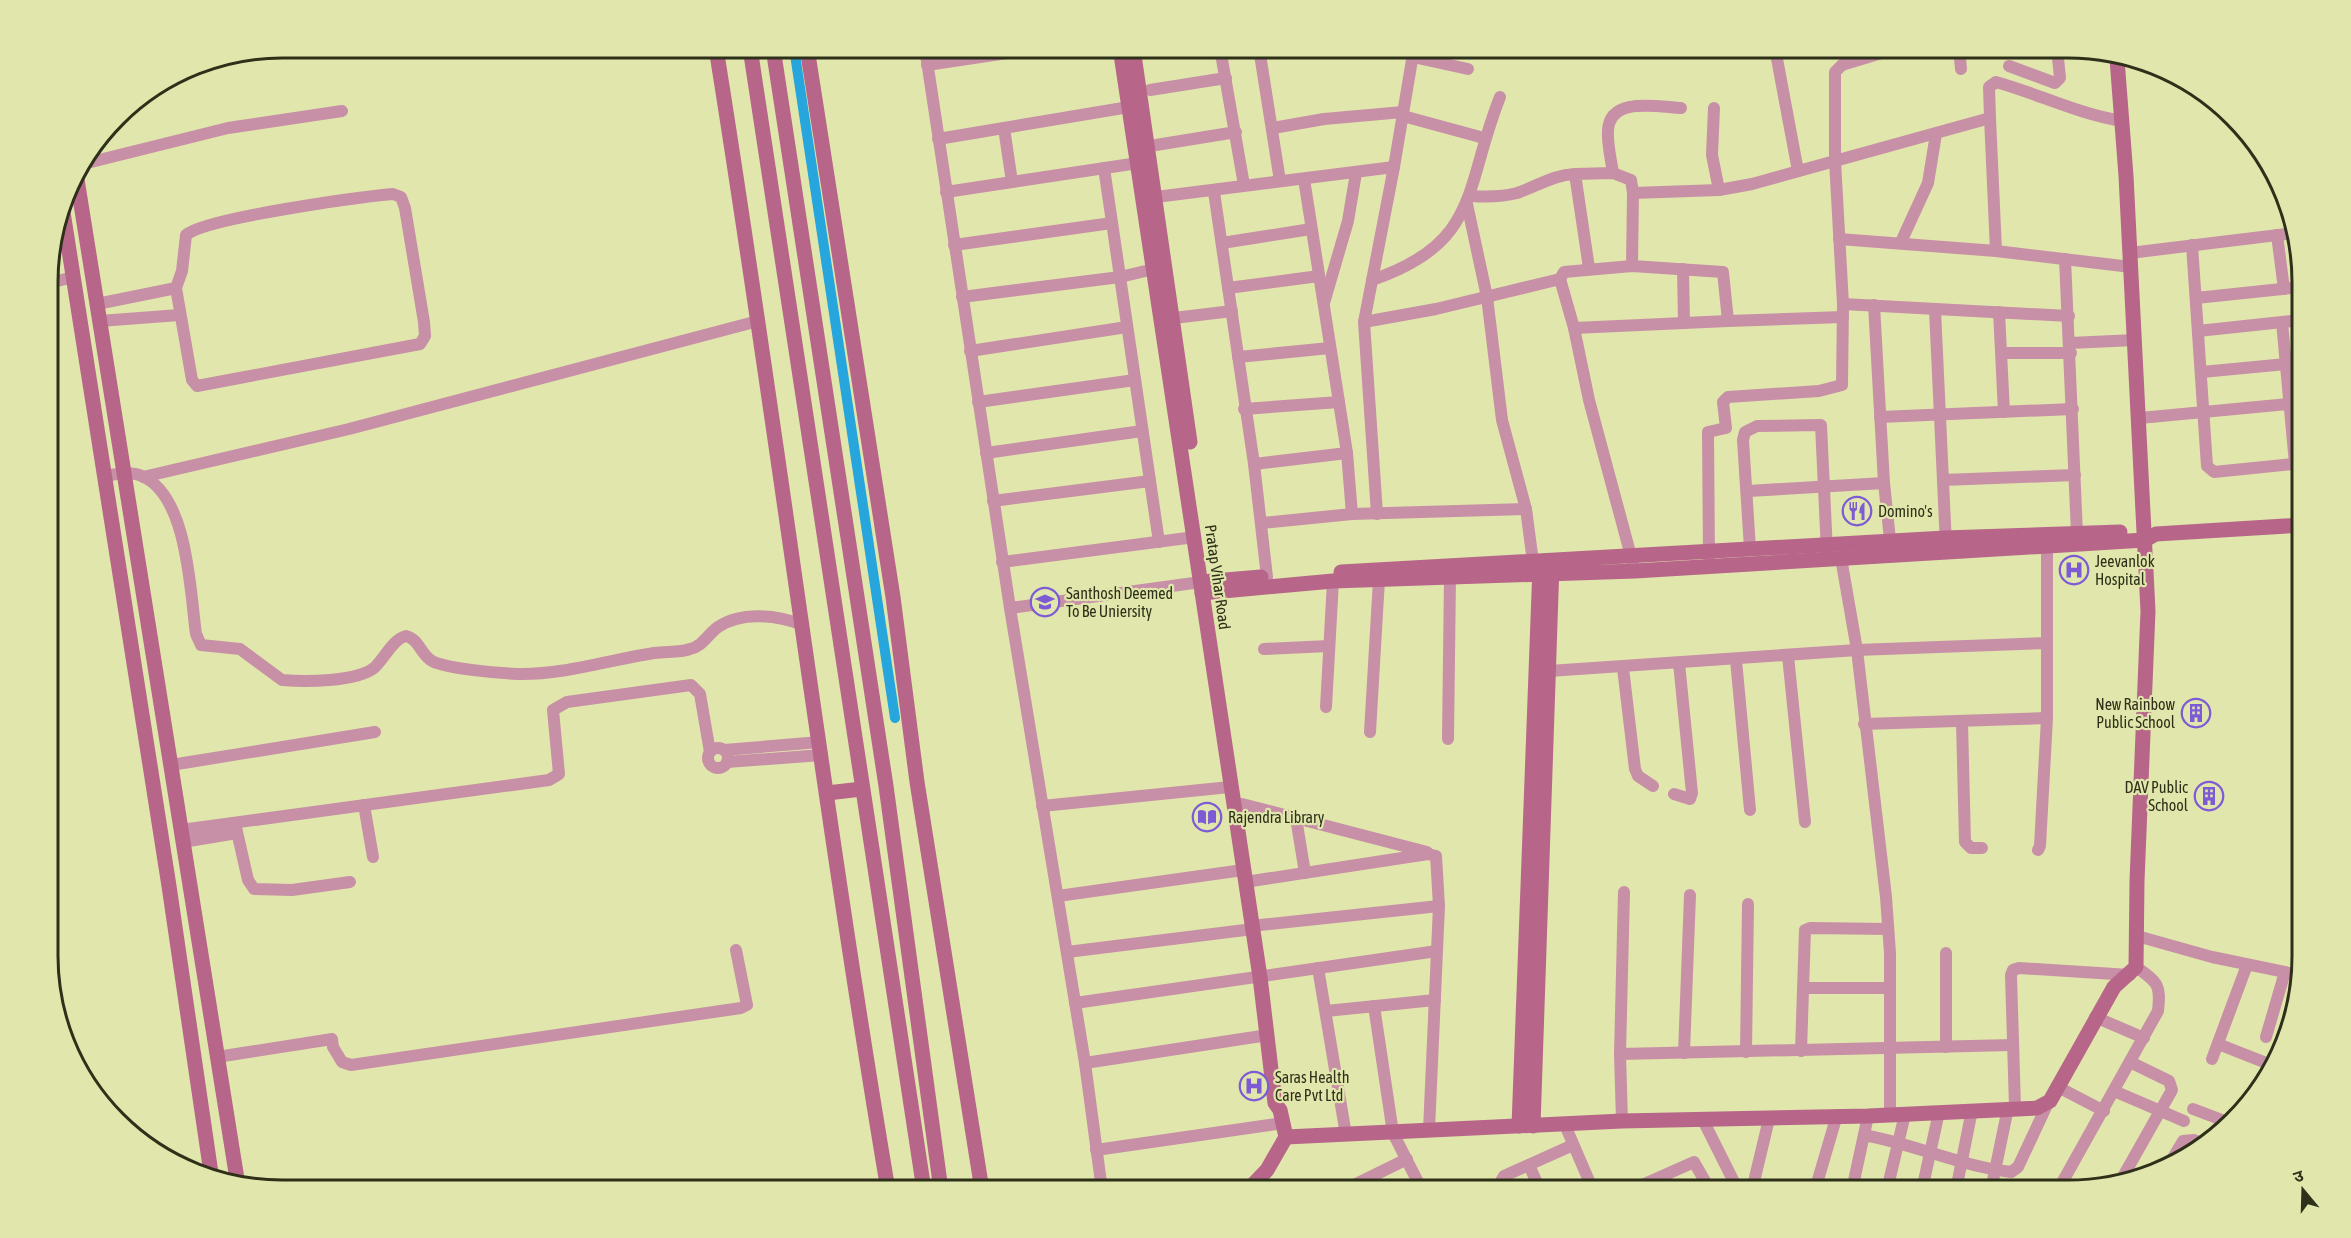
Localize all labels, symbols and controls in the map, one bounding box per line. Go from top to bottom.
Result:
restaurant icon: Domino's [1841,495,1873,527]
place label: Domino's [1878,502,1933,520]
street label: Pratap Vihar Road [1201,523,1234,631]
place label: Jeevanlok Hospital [2095,552,2155,589]
hospital icon: Jeevanlok Hospital [2058,554,2090,586]
place label: Santhosh Deemed To Be Uniersity [1066,584,1173,621]
school or university icon: Santhosh Deemed To Be Uniersity [1029,586,1061,618]
place label: New Rainbow Public School [2095,695,2176,731]
building icon: New Rainbow Public School [2180,697,2212,729]
place label: DAV Public School [2124,778,2189,814]
building icon: DAV Public School [2193,780,2225,812]
library icon: Rajendra Library [1191,801,1223,833]
place label: Rajendra Library [1228,808,1325,827]
place label: Saras Health Care Pvt Ltd [1275,1068,1349,1104]
hospital icon: Saras Health Care Pvt Ltd [1238,1070,1270,1102]
north arrow [2273,1160,2333,1220]
text: उ [2291,1166,2306,1186]

